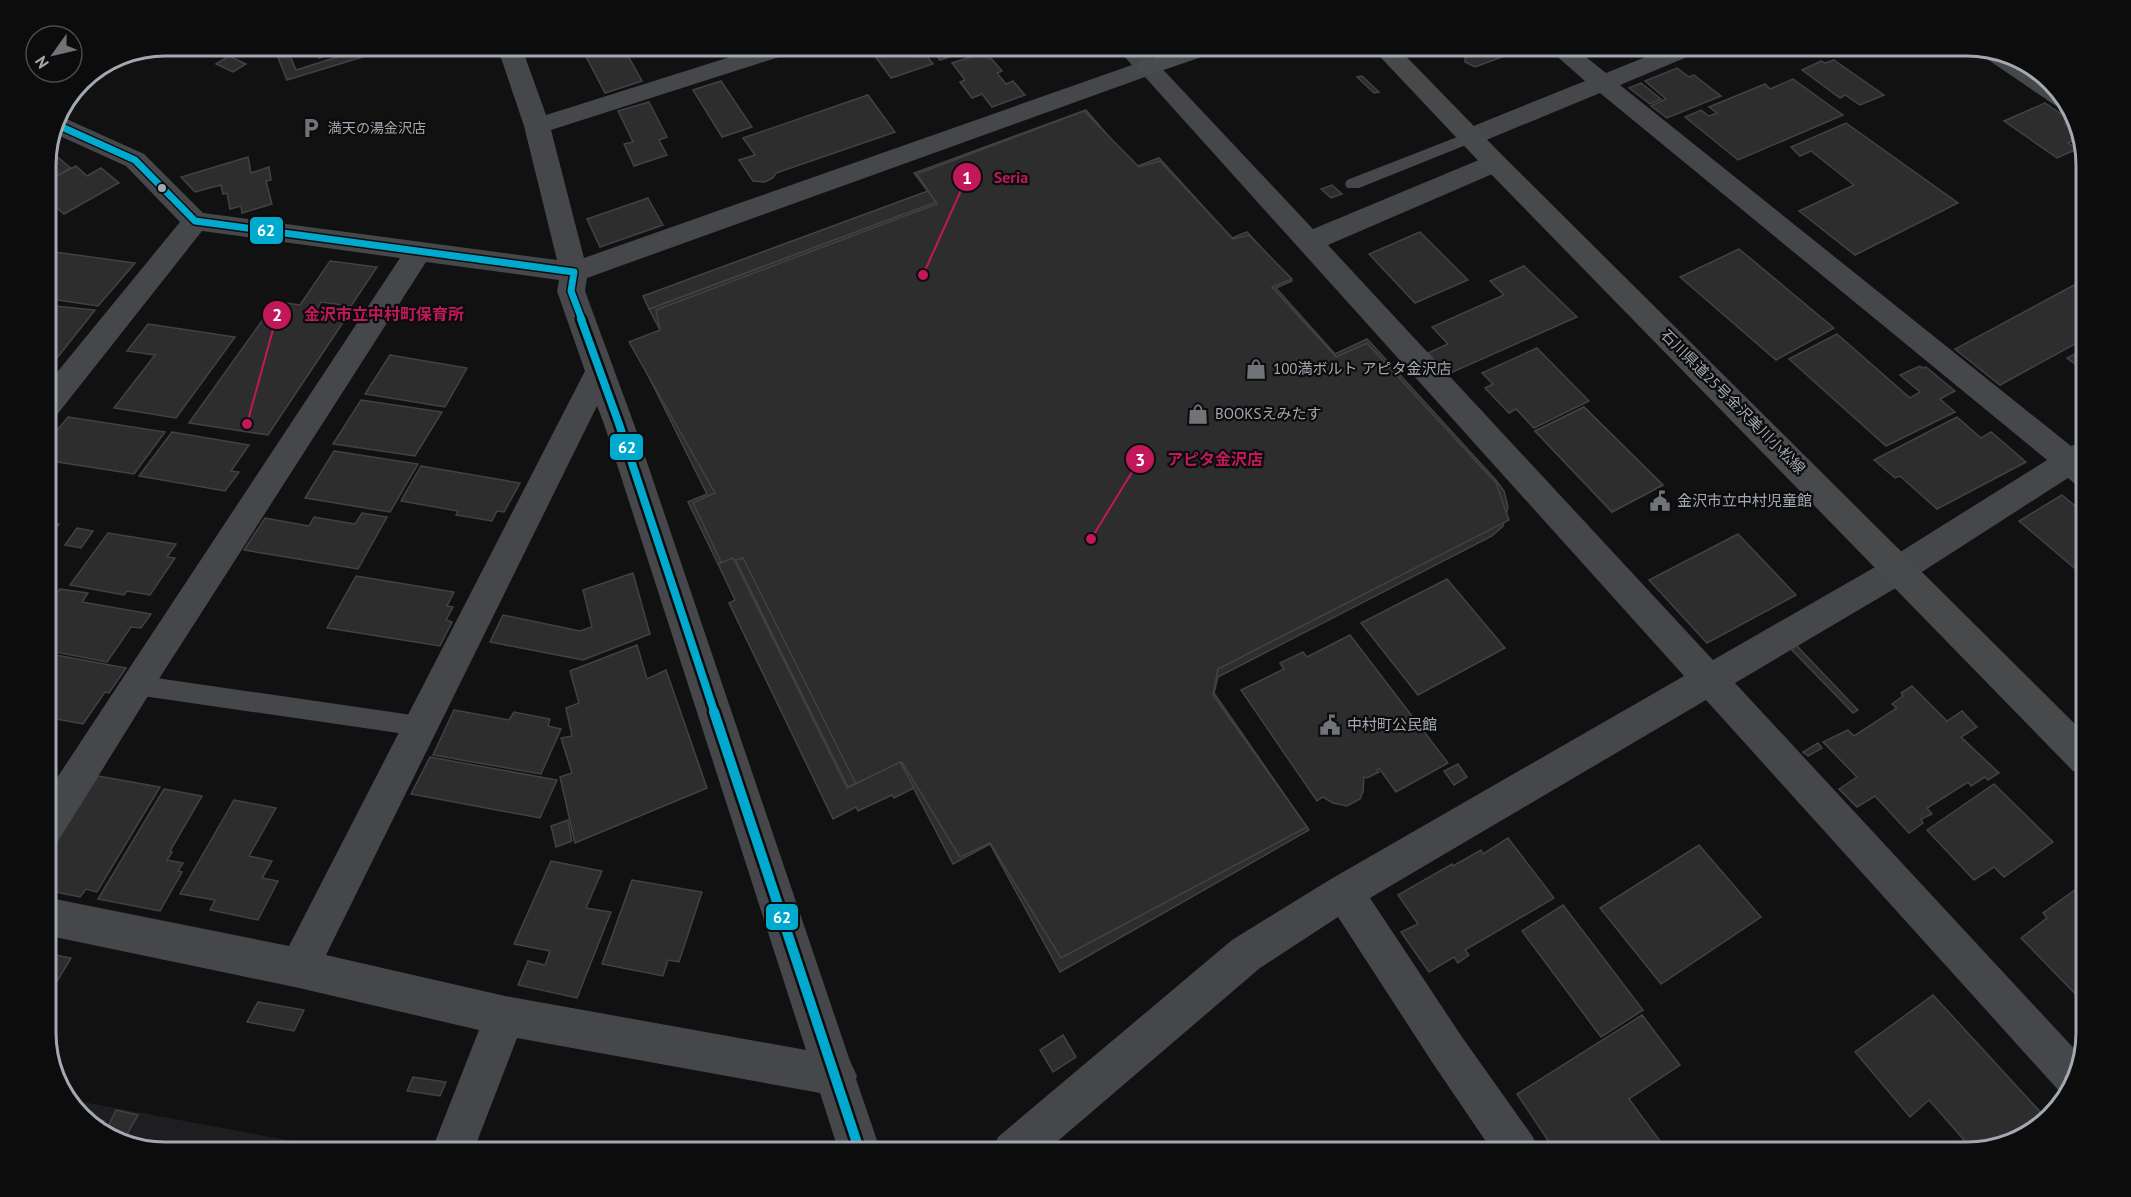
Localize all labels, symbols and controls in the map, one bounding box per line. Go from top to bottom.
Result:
north arrow [24,24,84,84]
text: N [30,52,53,72]
parking icon: 満天の湯金沢店 [299,116,323,140]
place label: 満天の湯金沢店 [328,119,426,137]
callout: Seria [952,160,1040,194]
text: 1 [962,166,972,189]
text: Seria [994,167,1028,187]
unlabelled marker [156,182,168,194]
line badge: 62 [249,216,284,245]
text: 62 [257,220,275,240]
callout: 金沢市立中村町保育所 [262,298,476,332]
text: 2 [272,303,282,326]
text: 金沢市立中村町保育所 [304,304,464,324]
street label: 石川県道25号金沢美川小松線 [1657,326,1809,478]
shop icon: 100満ボルト アピタ金沢店 [1244,357,1268,381]
place label: 100満ボルト アピタ金沢店 [1273,359,1452,378]
shop icon: BOOKSえみたす [1186,402,1210,426]
place label: BOOKSえみたす [1215,404,1321,423]
line badge: 62 [609,433,644,461]
text: 62 [618,437,636,457]
callout: アピタ金沢店 [1125,442,1275,476]
text: 3 [1135,448,1145,471]
text: アピタ金沢店 [1167,449,1263,469]
public building icon: 金沢市立中村児童館 [1648,489,1672,513]
place label: 金沢市立中村児童館 [1677,491,1812,510]
public building icon: 中村町公民館 [1318,713,1342,737]
place label: 中村町公民館 [1347,715,1437,734]
line badge: 62 [765,903,799,931]
text: 62 [773,907,791,927]

